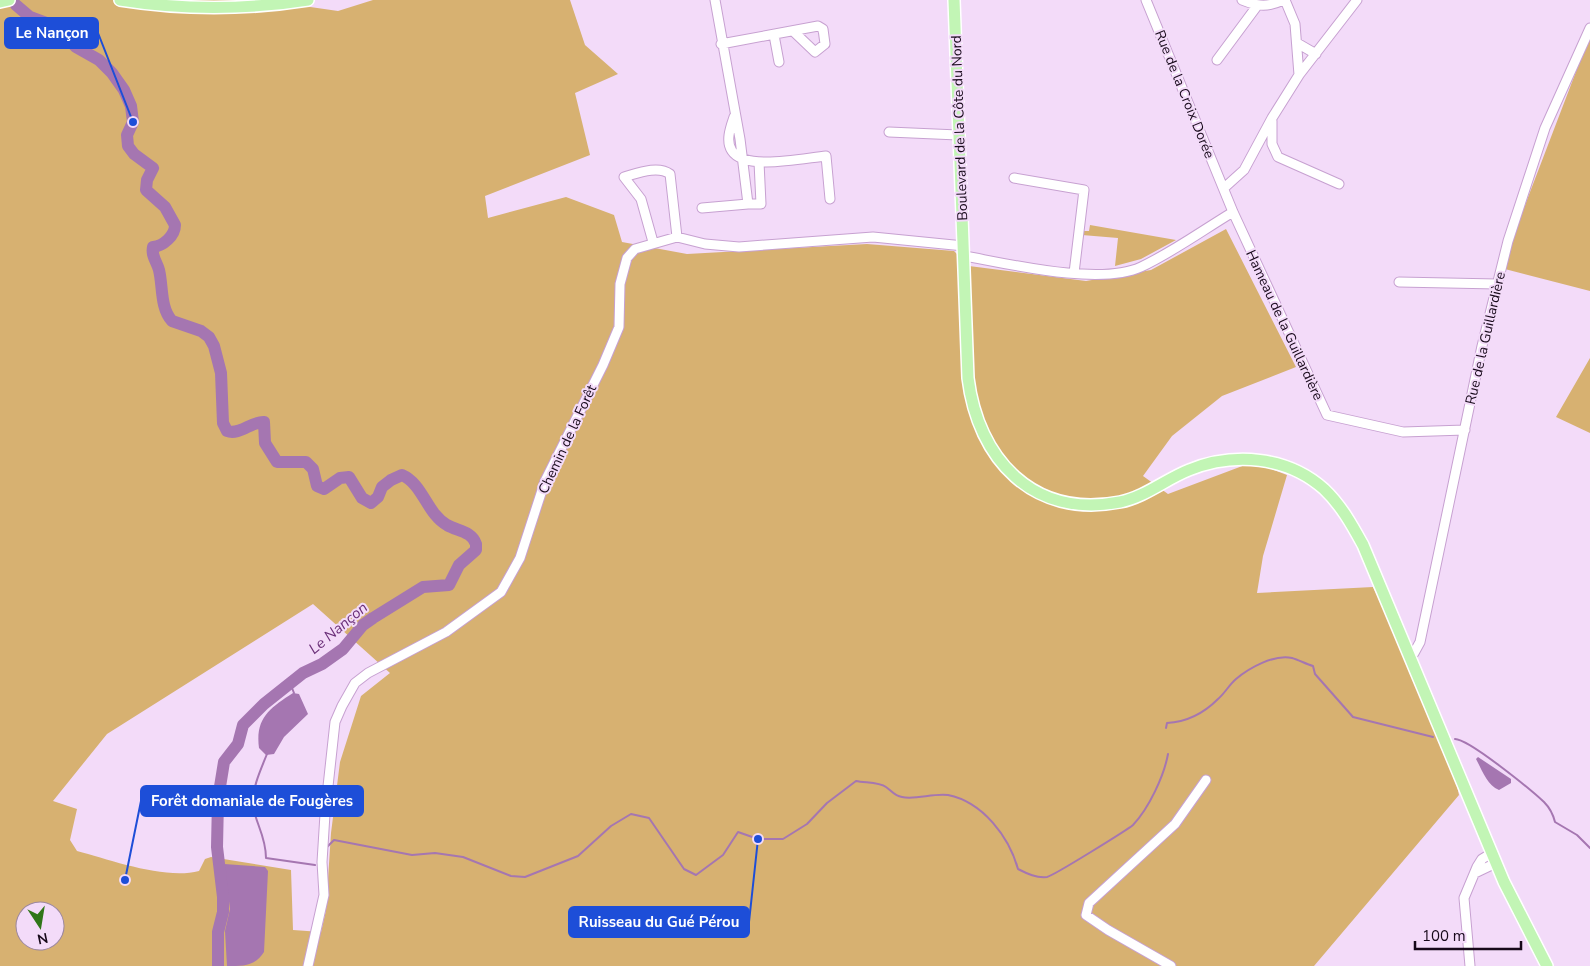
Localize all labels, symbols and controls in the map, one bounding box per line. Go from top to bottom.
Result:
callout: Le Nançon [5,18,98,48]
text: Le Nançon [15,23,89,43]
street label: Rue de la Croix Dorée [1150,27,1219,161]
street label: Boulevard de la Côte du Nord [947,35,972,221]
street label: Hameau de la Guillardière [1241,247,1328,403]
street label: Rue de la Guillardière [1461,270,1510,406]
street label: Chemin de la Forêt [534,381,601,497]
water label: Le Nançon [304,597,372,659]
callout: Forêt domaniale de Fougères [141,786,363,816]
text: Forêt domaniale de Fougères [151,791,353,811]
north arrow [15,901,65,951]
callout: Ruisseau du Gué Pérou [569,907,749,937]
text: Ruisseau du Gué Pérou [579,912,739,932]
scale bar [1415,918,1521,950]
text: 100 m [1422,926,1466,946]
text: N [35,928,50,949]

